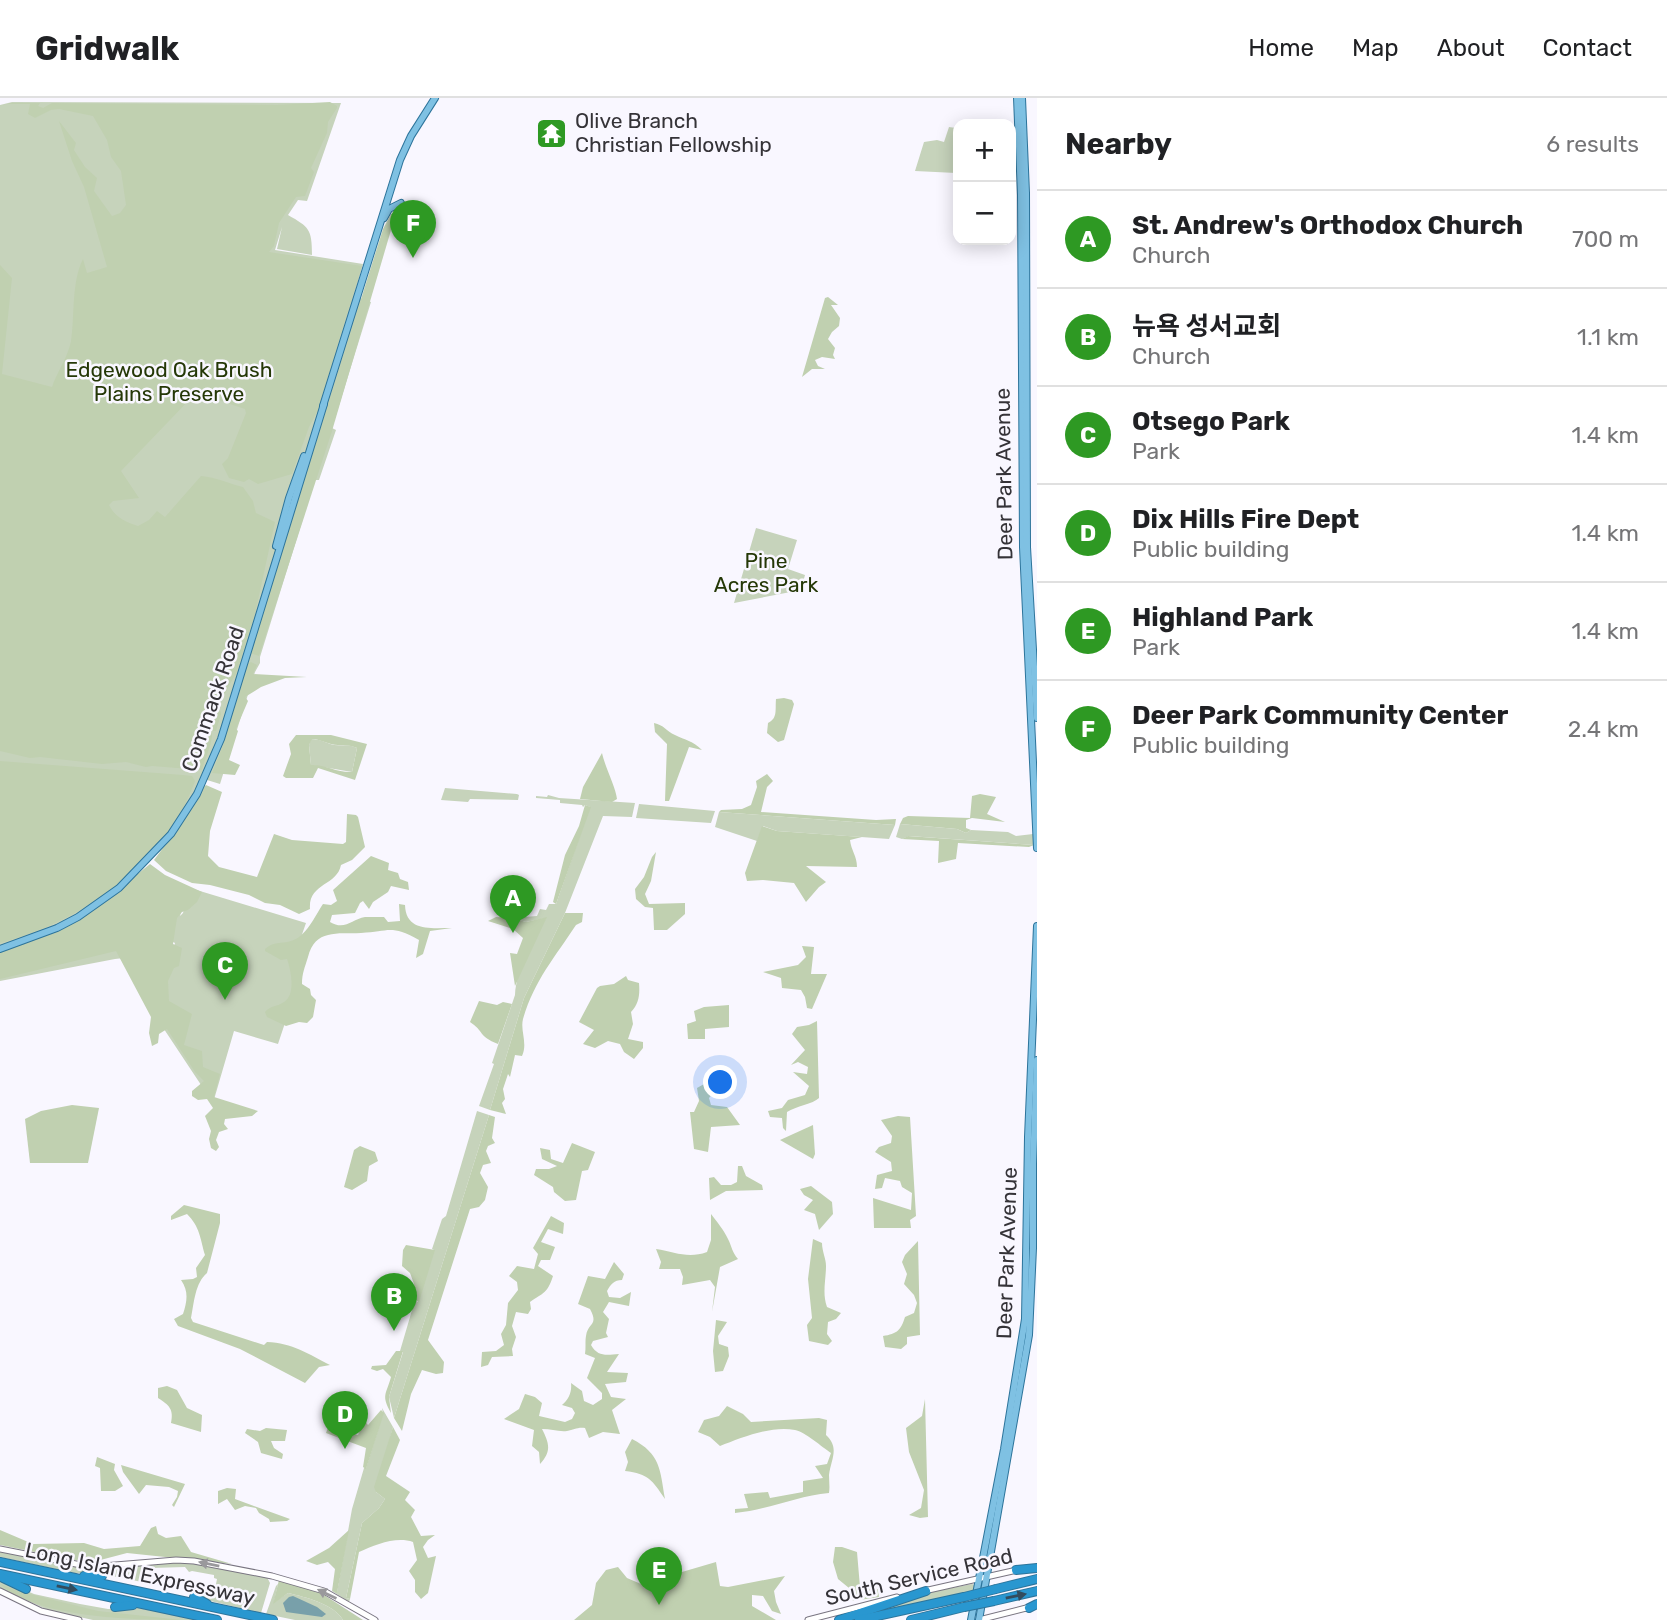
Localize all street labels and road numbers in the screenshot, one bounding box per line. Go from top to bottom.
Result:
street label: Deer Park Avenue [989,388,1018,560]
street label: Commack Road [176,623,249,775]
street label: Deer Park Avenue [991,1166,1022,1339]
street label: Long Island Expressway [23,1537,258,1610]
street label: South Service Road [823,1543,1015,1610]

